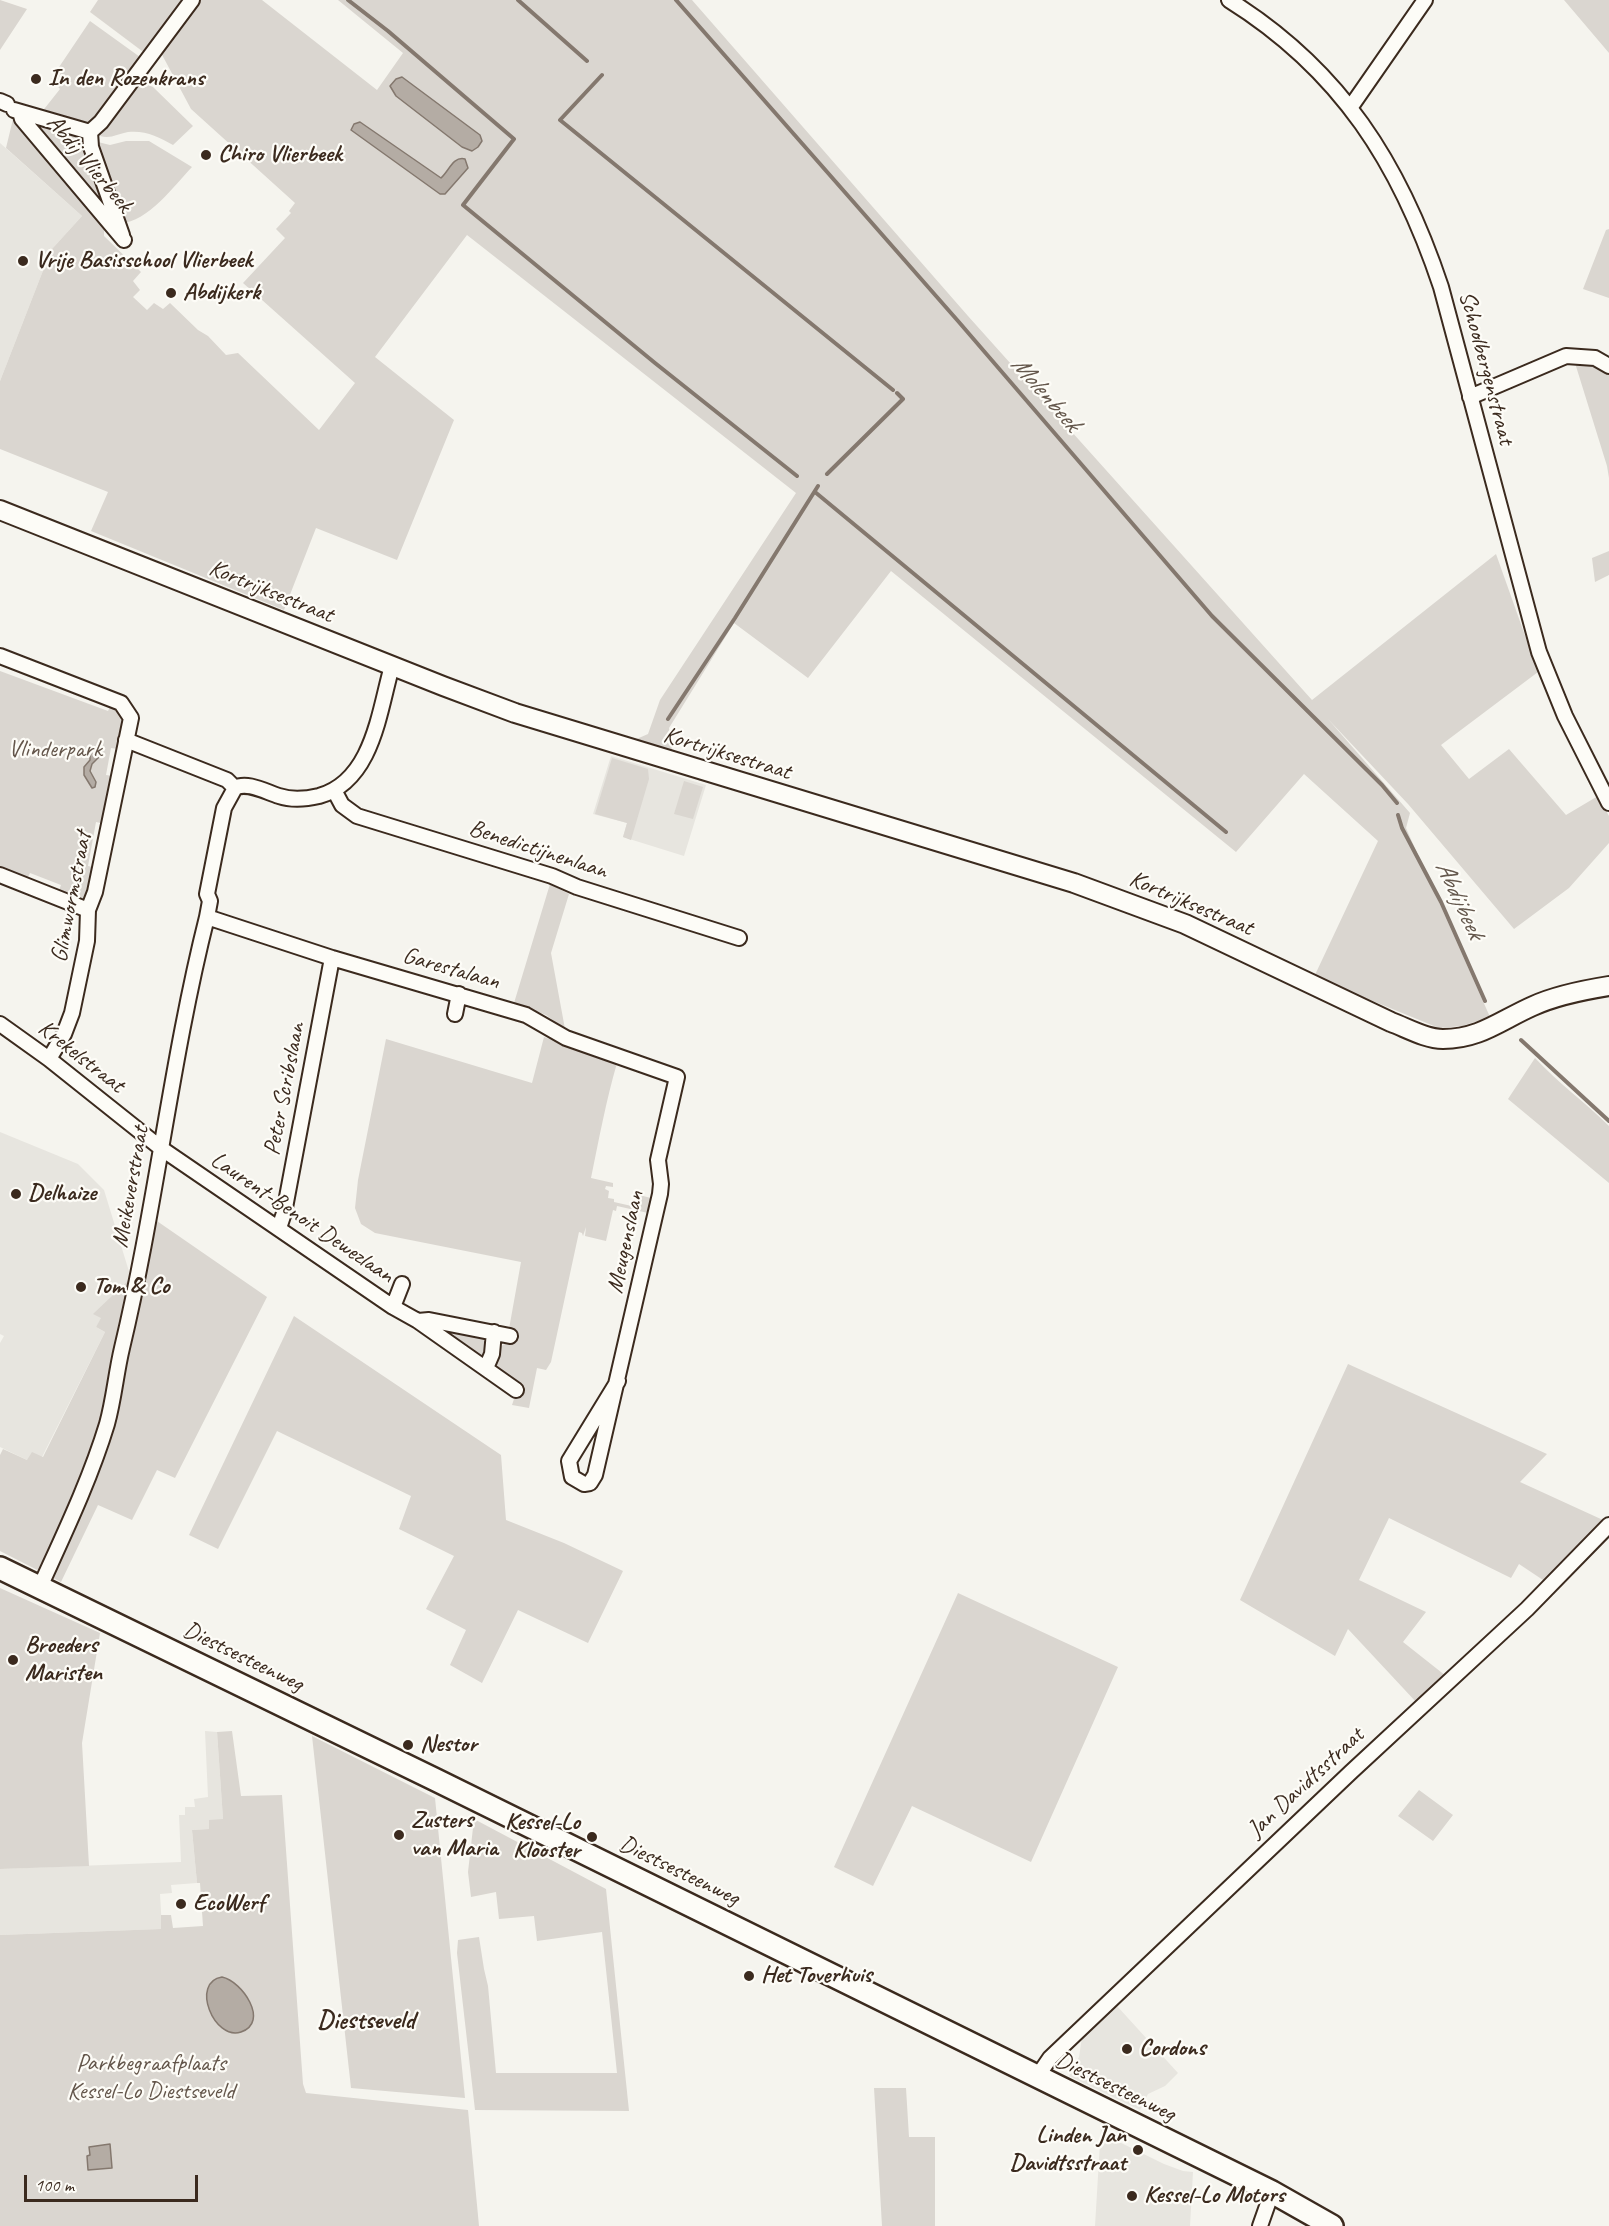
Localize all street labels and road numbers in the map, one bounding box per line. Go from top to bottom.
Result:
street label: Abdij Vlierbeek [40,109,138,219]
street label: Schoolbergenstraat [1452,288,1520,448]
street label: Kortrijksestraat [205,554,337,630]
street label: Kortrijksestraat [660,721,794,787]
street label: Benedictijnenlaan [465,814,611,886]
street label: Glimwormstraat [45,829,99,965]
street label: Kortrijksestraat [1125,865,1257,943]
street label: Garestalaan [399,941,503,997]
street label: Krekelstraat [32,1014,130,1100]
street label: Peter Scribslaan [258,1020,312,1158]
street label: Meikeverstraat [106,1124,156,1250]
street label: Laurent-Benoit Dewezlaan [205,1146,399,1290]
street label: Meugenslaan [601,1188,651,1296]
street label: Diestsesteenweg [178,1616,308,1698]
street label: Jan Davidtsstraat [1242,1722,1370,1844]
street label: Diestsesteenweg [614,1830,744,1912]
street label: Diestsesteenweg [1050,2046,1180,2128]

